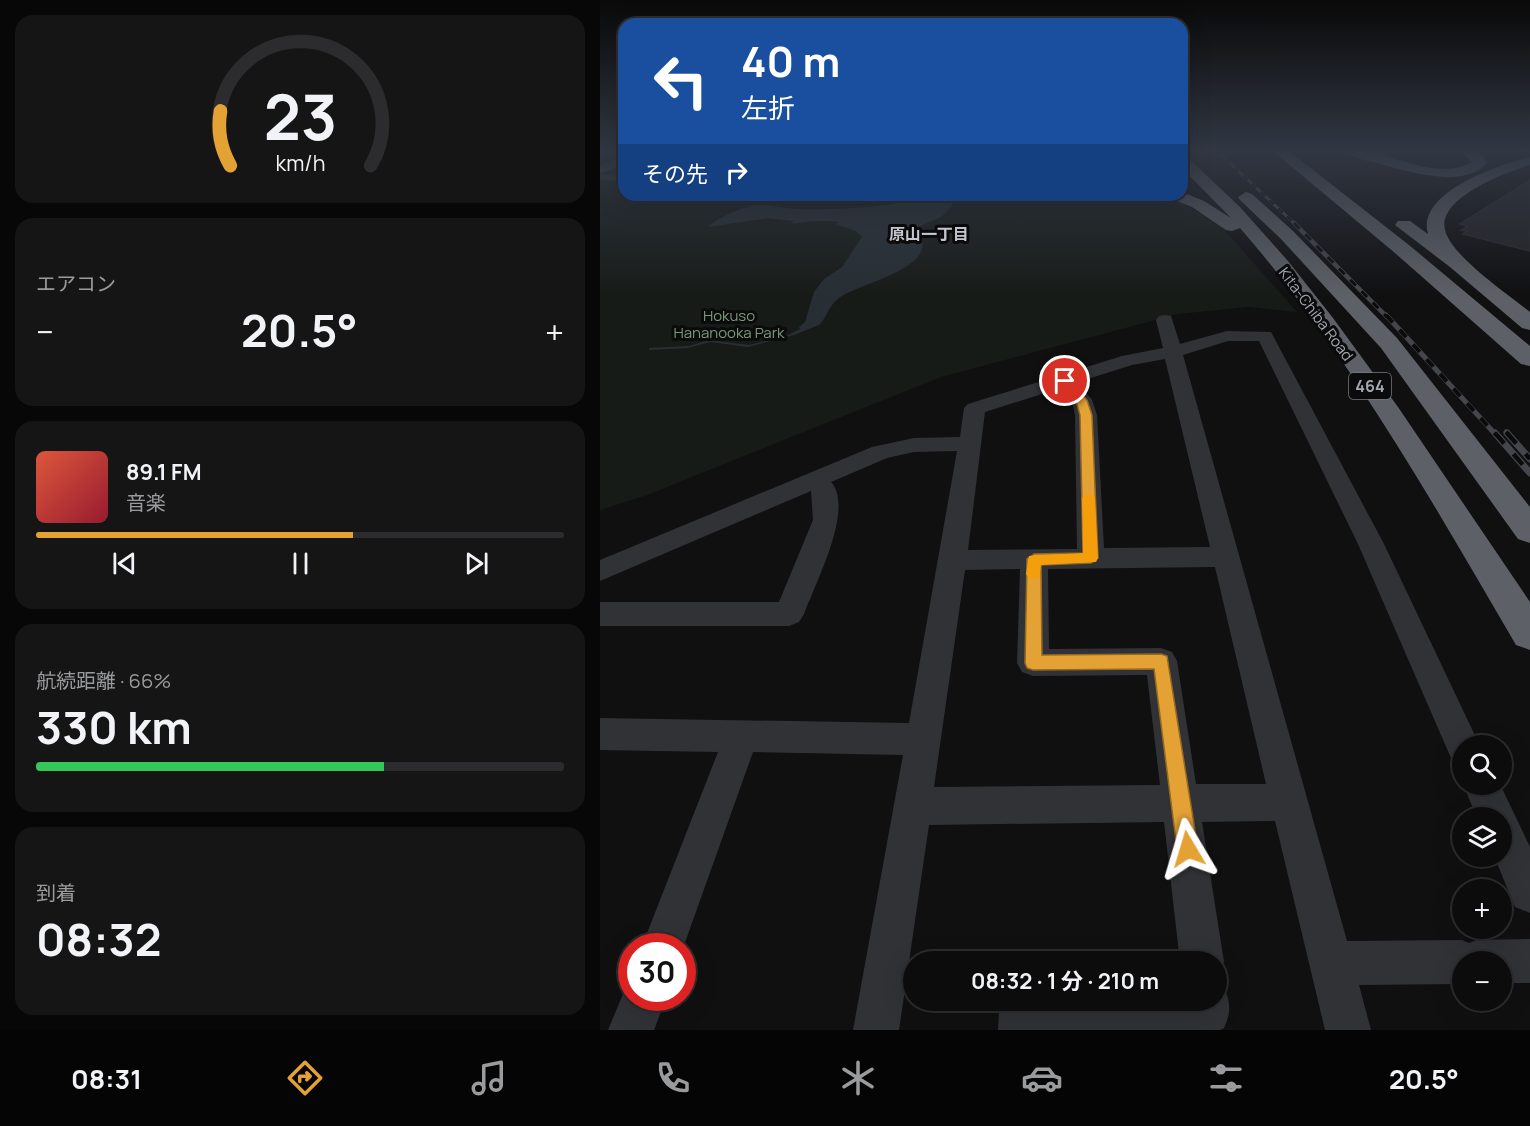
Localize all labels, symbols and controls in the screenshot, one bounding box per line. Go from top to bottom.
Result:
text: 40 m [741,32,840,90]
icon: left [642,42,720,120]
text: 23 [263,73,337,159]
text: 左折 [741,89,795,126]
text: km/h [275,148,325,177]
icon: right [720,156,753,189]
text: その先 [642,159,708,189]
district label: 原山一丁目 [889,223,969,245]
street label: Kita-Chiba Road [1274,263,1358,365]
text: エアコン [36,270,116,297]
text: 20.5° [241,299,358,361]
park label: Hokuso Hananooka Park [673,305,785,343]
text: − [36,309,54,354]
text: + [545,309,564,354]
pin [1039,355,1090,406]
icon: arrive [1048,364,1081,397]
road number: 464 [1349,373,1391,399]
text: 89.1 FM [126,457,201,487]
text: 音楽 [126,489,166,516]
icon: previous [108,547,141,580]
icon: pause [284,547,317,580]
icon: next [460,547,493,580]
text: 航続距離 · 66% [36,667,171,694]
text: 330 km [36,696,192,758]
map controls [1452,735,1512,1011]
button: search [1452,735,1512,795]
button: layers [1452,807,1512,867]
position arrow [1156,817,1220,881]
text: 到着 [36,879,76,906]
button: + [1452,879,1512,939]
text: 08:32 [36,908,162,970]
speed limit sign: 30 [618,933,696,1011]
button: − [1452,951,1512,1011]
text: 08:32 · 1 分 · 210 m [971,966,1159,996]
icon: directions [284,1057,326,1099]
icon: music [468,1057,510,1099]
icon: phone [652,1057,694,1099]
icon: climate [837,1057,879,1099]
icon: car [1021,1057,1063,1099]
icon: filters [1205,1057,1247,1099]
text: 08:31 [71,1060,142,1097]
text: 20.5° [1389,1060,1459,1097]

